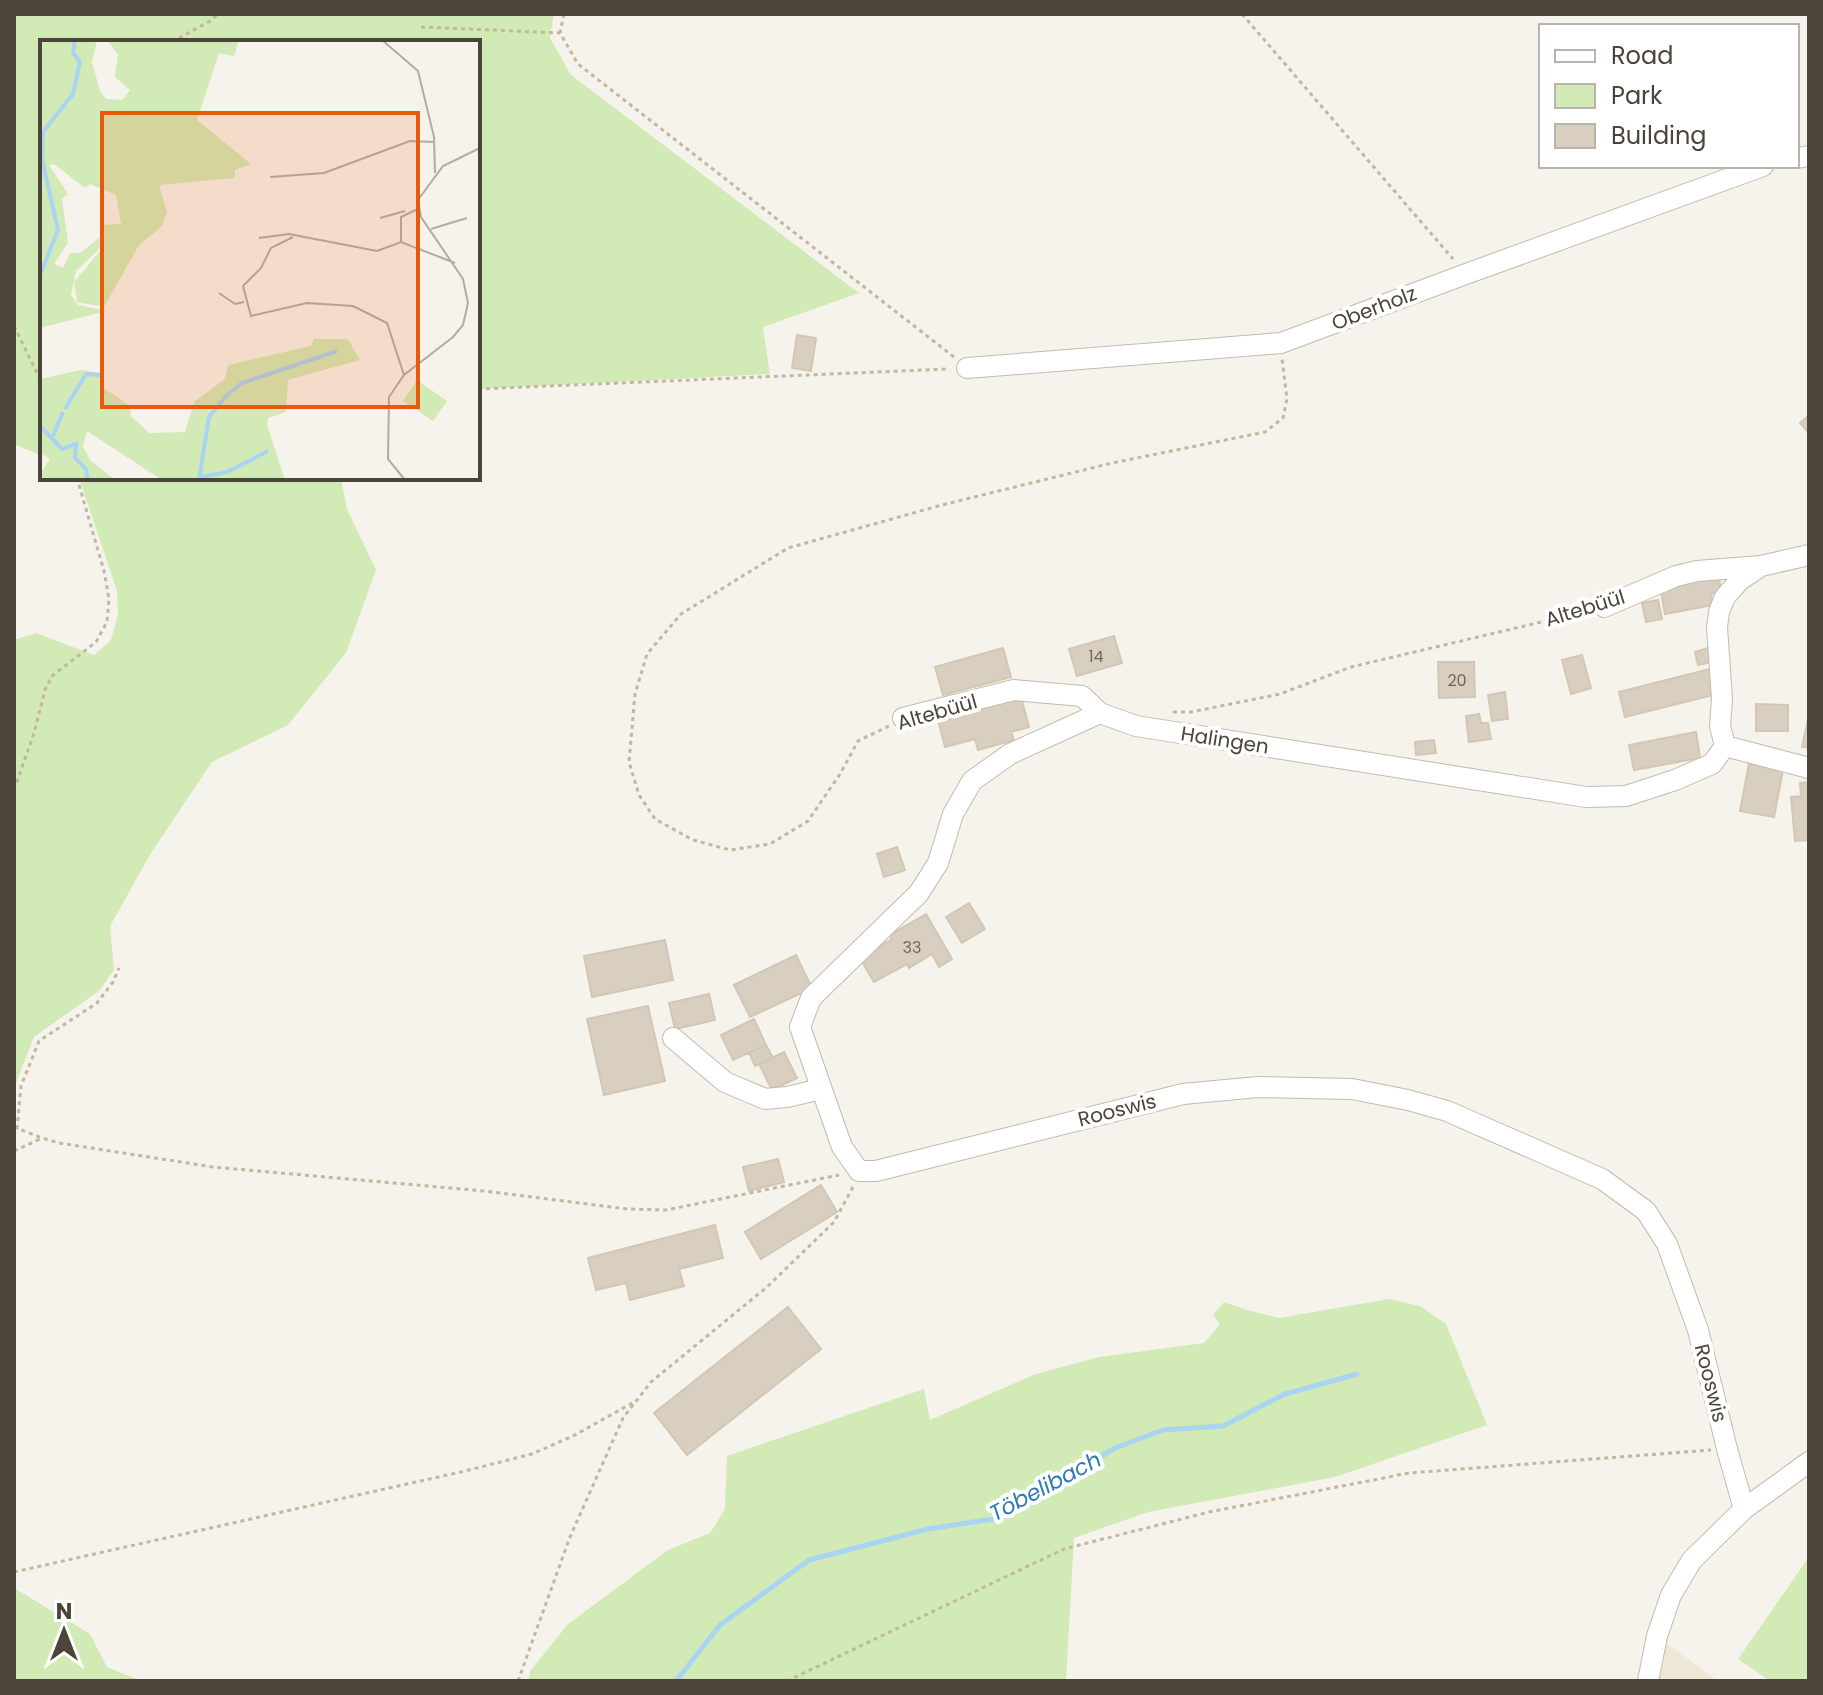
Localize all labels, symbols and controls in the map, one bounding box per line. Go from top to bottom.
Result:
legend [1539,24,1799,168]
text: Road [1611,39,1673,72]
inset map [40,40,480,480]
text: Park [1611,79,1663,112]
text: Building [1611,119,1707,152]
street label: Oberholz [1328,279,1420,337]
street label: Altebüül [1542,583,1628,633]
house number: 14 [1088,645,1104,668]
house number: 20 [1447,669,1467,692]
street label: Altebüül [894,687,980,737]
street label: Halingen [1179,719,1271,761]
house number: 33 [903,936,921,959]
street label: Rooswis [1075,1087,1159,1133]
street label: Rooswis [1688,1341,1734,1425]
water label: Töbelibach [984,1444,1107,1529]
north arrow [24,1591,104,1671]
text: N [56,1596,72,1627]

